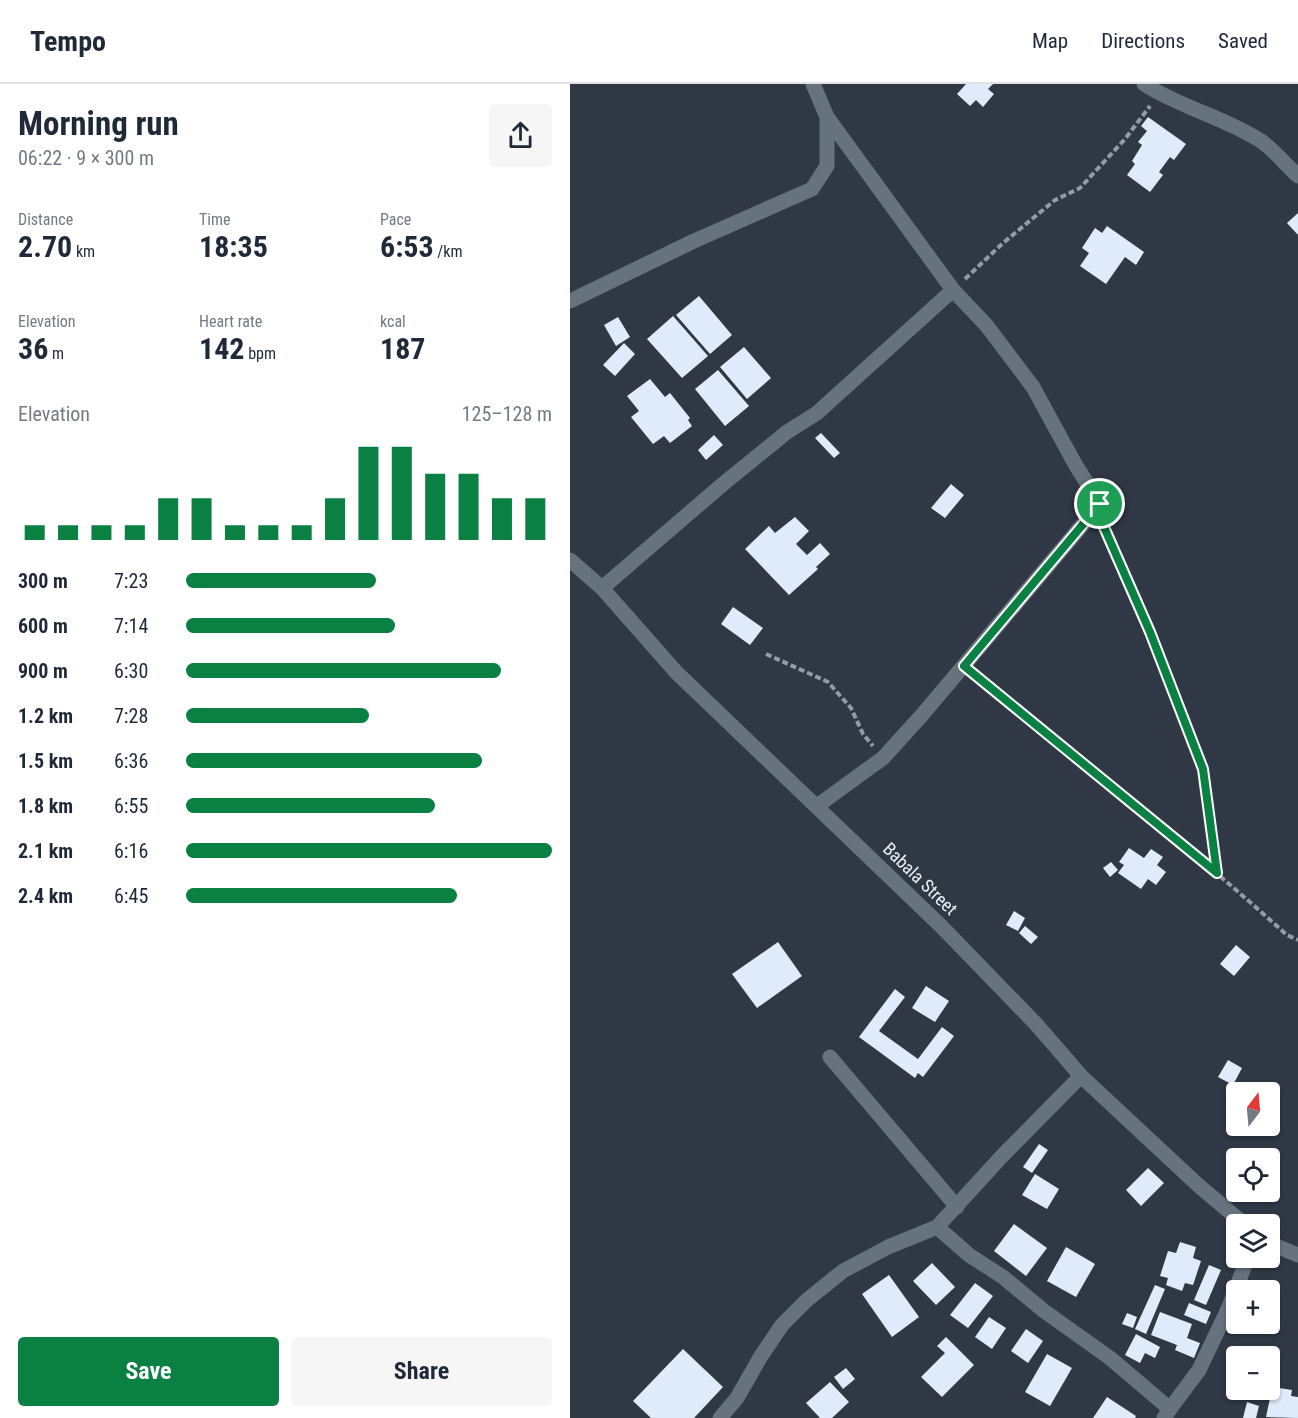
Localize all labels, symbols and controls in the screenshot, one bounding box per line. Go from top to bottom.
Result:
text: Tempo [30,25,106,58]
text: Map [1032,29,1068,53]
text: Directions [1101,29,1185,53]
text: Saved [1218,29,1268,53]
text: Morning run [18,104,179,143]
button: share [489,104,552,167]
text: 06:22 · 9 × 300 m [18,146,154,170]
text: Distance [18,210,73,229]
text: Time [199,210,231,229]
text: Pace [380,210,411,229]
text: 2.70 [18,229,72,264]
text: 18:35 [199,229,268,264]
text: 6:53 [380,229,434,264]
text: km [72,242,95,261]
text: /km [434,242,463,261]
text: Elevation [18,312,76,331]
text: Heart rate [199,312,262,331]
text: kcal [380,312,406,331]
text: 36 [18,331,48,366]
text: 142 [199,331,244,366]
text: 187 [380,331,425,366]
text: m [48,344,64,363]
text: bpm [244,344,276,363]
text: Elevation [18,402,90,426]
text: 125–128 m [462,402,552,426]
pin [1074,478,1125,529]
icon: arrive [1083,487,1116,520]
text: 300 m [18,569,68,593]
text: 7:23 [114,569,148,593]
text: 600 m [18,614,68,638]
text: 7:14 [114,614,148,638]
text: 900 m [18,659,68,683]
text: 6:30 [114,659,148,683]
text: 1.2 km [18,704,73,728]
text: 7:28 [114,704,148,728]
text: 1.5 km [18,749,73,773]
text: 6:36 [114,749,148,773]
text: 1.8 km [18,794,73,818]
text: 6:55 [114,794,148,818]
street label: Babala Street [879,838,962,919]
text: 2.1 km [18,839,73,863]
text: 6:16 [114,839,148,863]
text: 2.4 km [18,884,73,908]
text: 6:45 [114,884,148,908]
north arrow [1226,1082,1280,1136]
map controls [1226,1082,1280,1400]
button: locate [1226,1148,1280,1202]
button: layers [1226,1214,1280,1268]
button: + [1226,1280,1280,1334]
button: Save [18,1337,279,1406]
button: Share [291,1337,552,1406]
button: − [1226,1346,1280,1400]

